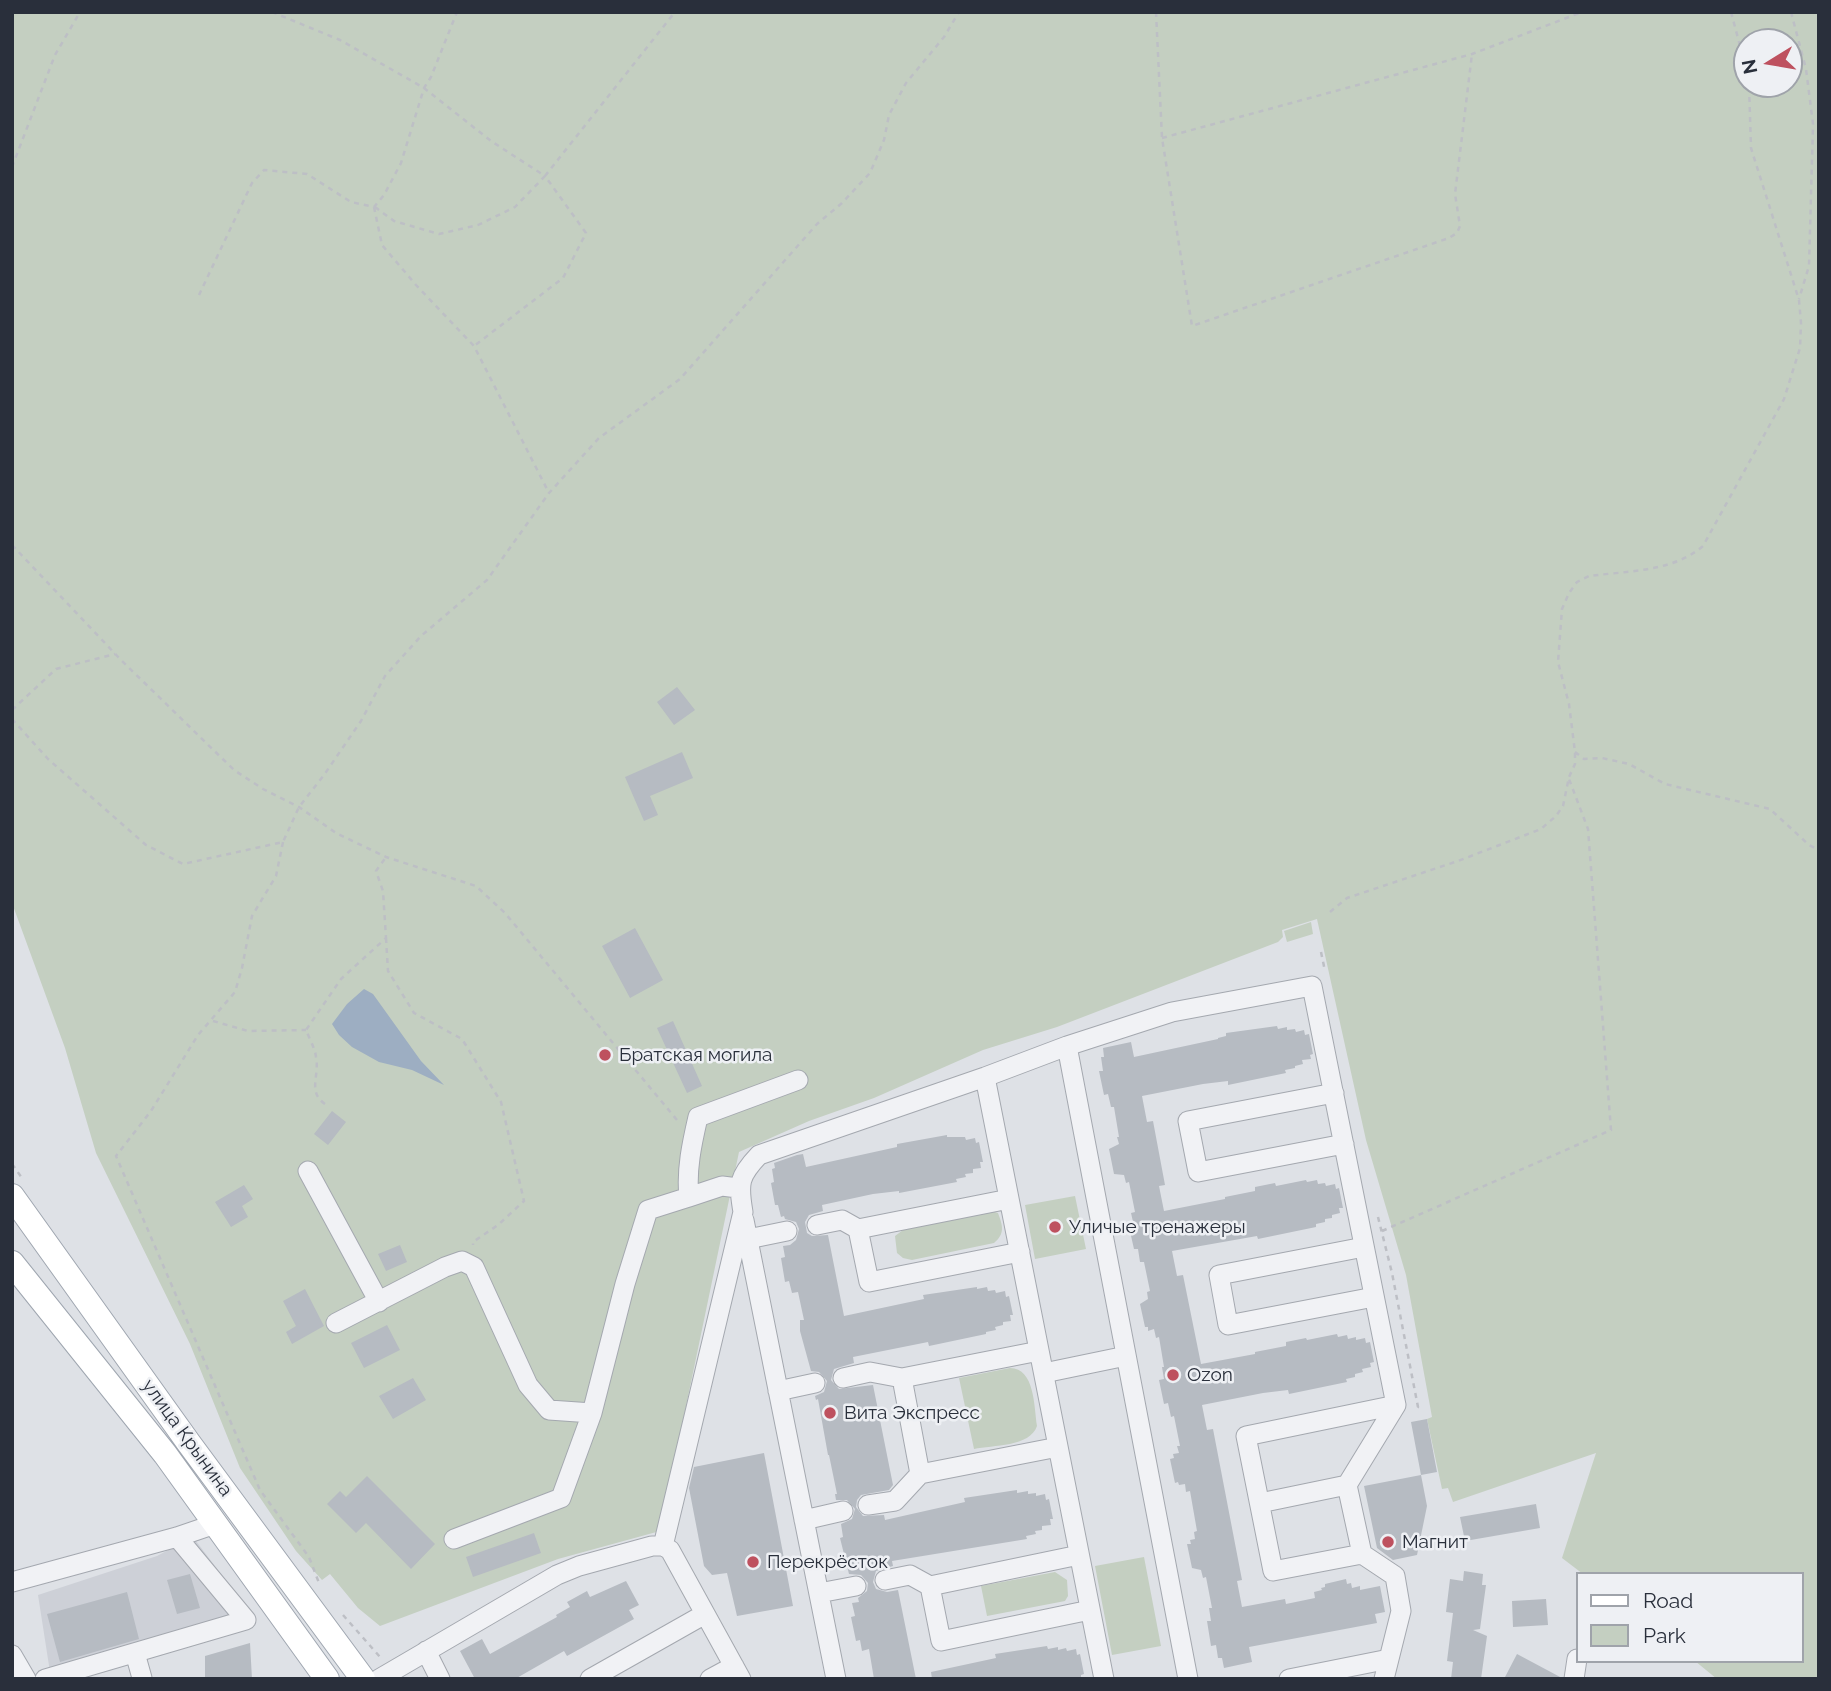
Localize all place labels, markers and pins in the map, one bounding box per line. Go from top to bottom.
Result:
place label: Братская могила [619,1044,772,1066]
marker: Братская могила [597,1047,613,1063]
place label: Уличые тренажеры [1069,1216,1246,1238]
marker: Уличые тренажеры [1047,1219,1063,1235]
place label: Ozon [1187,1364,1233,1386]
marker: Ozon [1165,1367,1181,1383]
place label: Вита Экспресс [844,1402,980,1424]
marker: Вита Экспресс [822,1405,838,1421]
place label: Магнит [1402,1531,1468,1553]
marker: Магнит [1380,1534,1396,1550]
place label: Перекрёсток [767,1551,888,1573]
marker: Перекрёсток [745,1554,761,1570]

